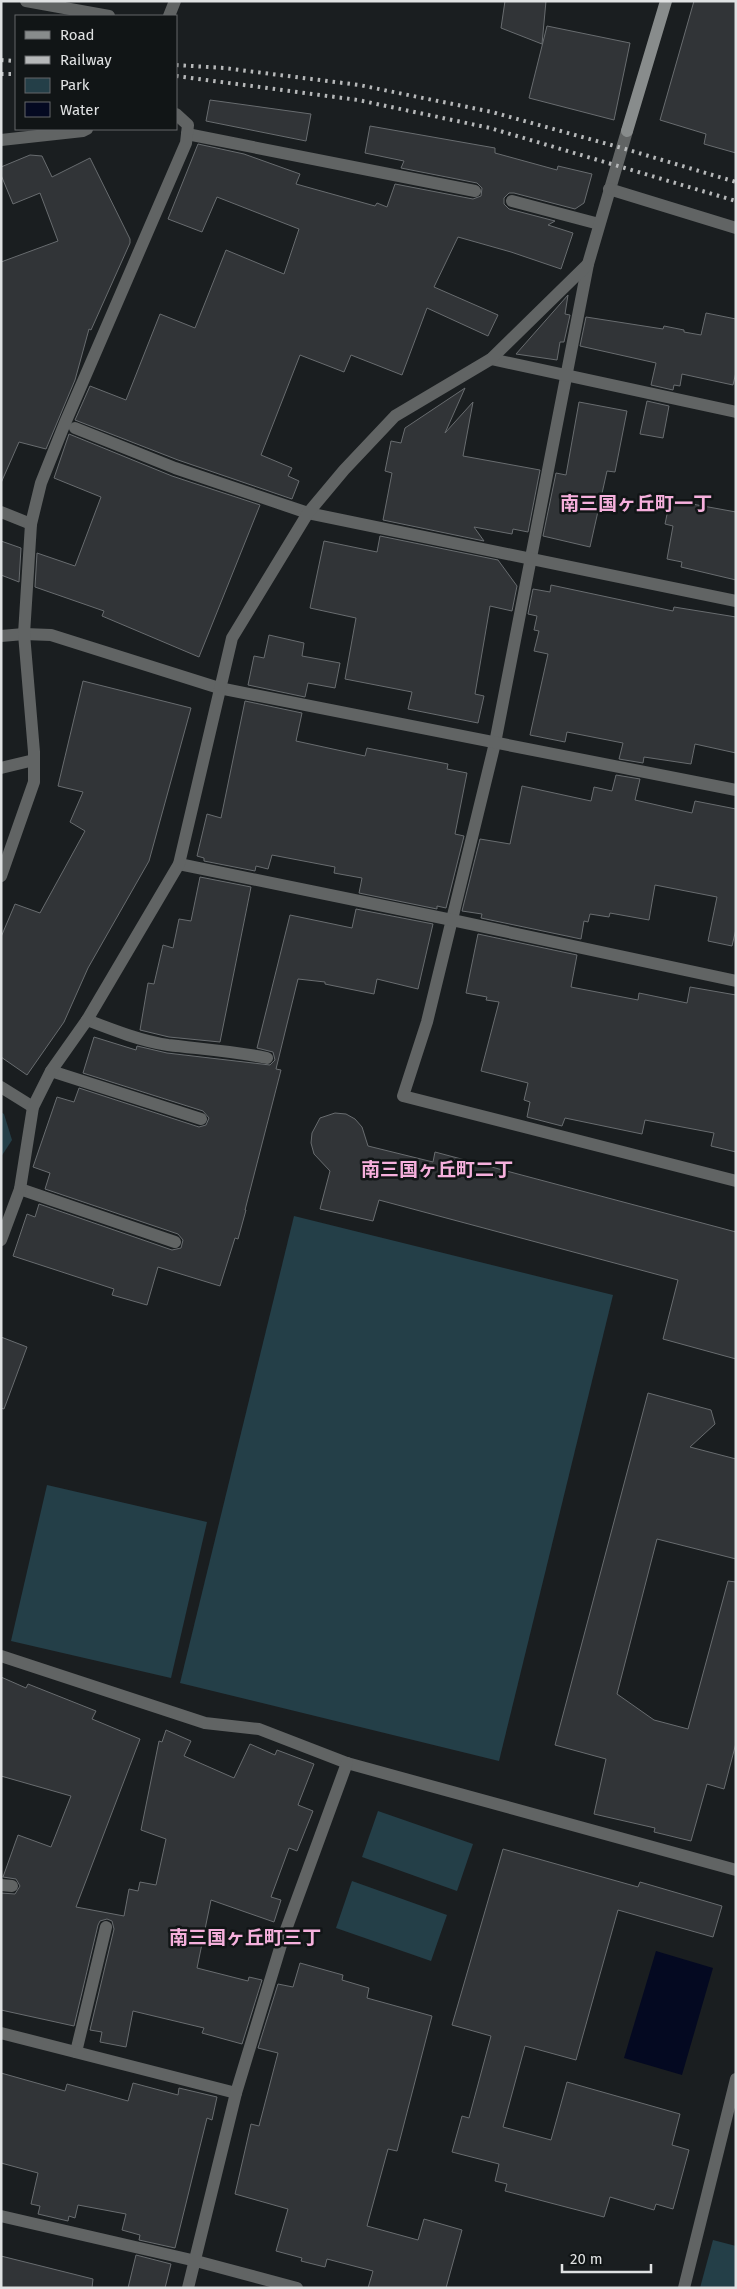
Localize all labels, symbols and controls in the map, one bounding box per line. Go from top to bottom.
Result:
legend [15,15,178,130]
text: Road [60,26,95,44]
text: Railway [60,51,112,69]
text: Park [60,76,90,94]
text: Water [60,101,99,119]
district label: 南三国ヶ丘町一丁 [560,492,712,515]
district label: 南三国ヶ丘町二丁 [361,1158,513,1181]
district label: 南三国ヶ丘町三丁 [169,1926,321,1949]
scale bar [562,2242,651,2274]
text: 20 m [570,2250,603,2268]

